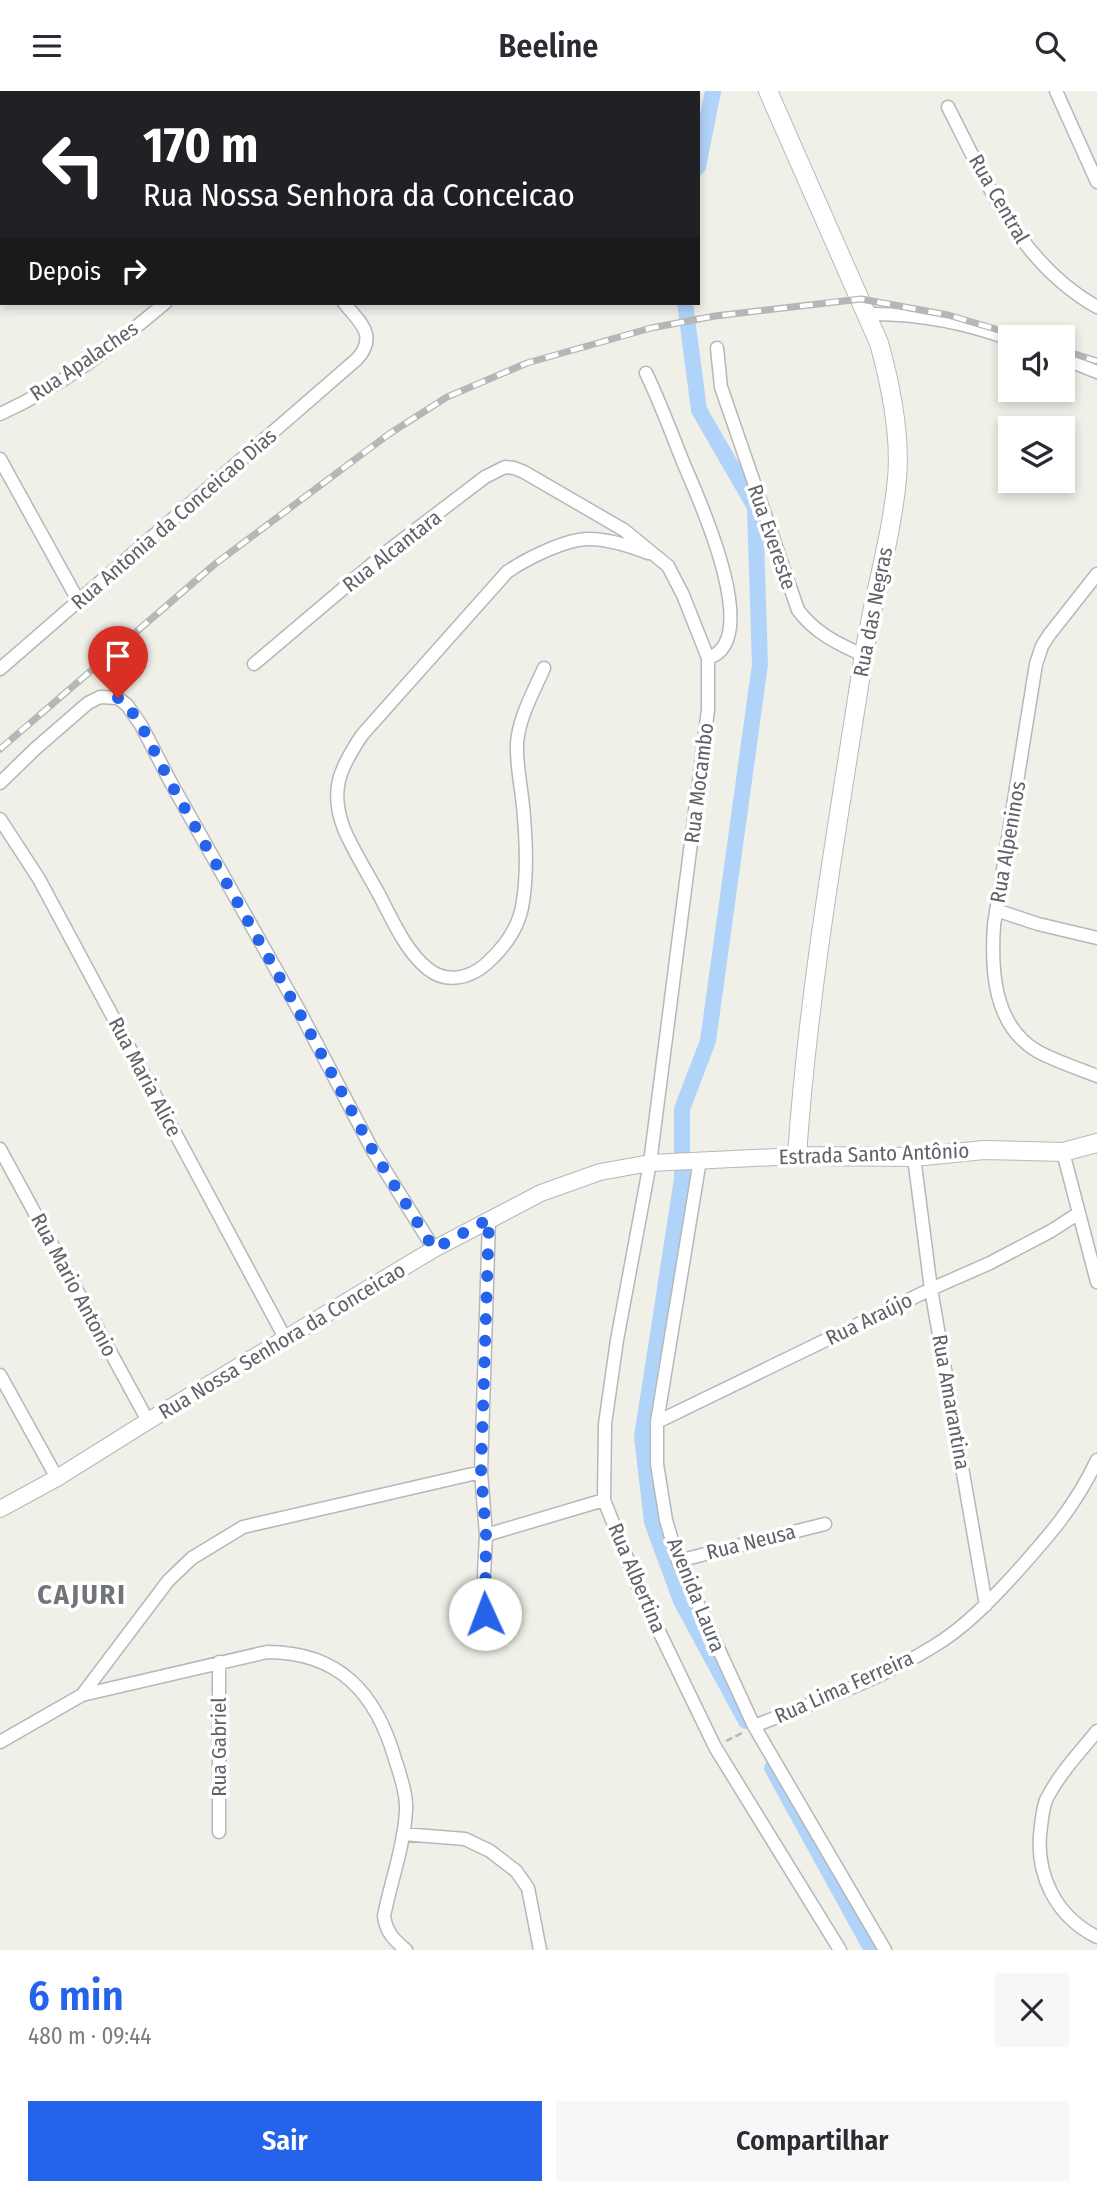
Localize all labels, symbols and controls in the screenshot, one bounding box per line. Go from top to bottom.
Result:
icon: menu [28,27,66,65]
text: Beeline [499,27,598,65]
icon: search [1031,27,1069,65]
text: 170 m [143,116,259,175]
icon: left [28,119,119,210]
street label: Rua Central [963,150,1035,249]
text: Rua Nossa Senhora da Conceicao [143,176,575,214]
icon: right [115,252,153,290]
text: Depois [28,256,101,287]
street label: Rua Apalaches [25,315,143,407]
map controls [998,325,1075,493]
button: sound [998,325,1075,402]
button: layers [998,416,1075,493]
street label: Rua Antonia da Conceicao Dias [66,423,282,615]
street label: Rua Evereste [742,481,802,593]
street label: Rua Alcantara [337,504,447,598]
street label: Rua das Negras [848,545,898,679]
pin [88,626,148,698]
icon: arrive [99,637,137,675]
street label: Rua Mocambo [679,721,719,845]
street label: Rua Alpeninos [984,779,1032,905]
street label: Rua Maria Alice [103,1013,187,1141]
street label: Estrada Santo Antônio [778,1138,970,1170]
street label: Rua Mario Antonio [25,1209,123,1361]
street label: Rua Nossa Senhora da Conceicao [154,1257,410,1425]
street label: Rua Araújo [822,1287,916,1351]
street label: Rua Amarantina [926,1332,976,1472]
street label: Rua Neusa [704,1518,798,1566]
street label: Rua Albertina [602,1519,672,1637]
street label: Avenida Laura [661,1534,731,1656]
position arrow [448,1577,522,1651]
district label: CAJURI [37,1578,127,1611]
street label: Rua Lima Ferreira [771,1645,917,1729]
street label: Rua Gabriel [206,1697,232,1797]
text: 6 min [28,1971,124,2021]
button: close [995,1973,1069,2047]
text: 480 m · 09:44 [28,2022,151,2050]
button: Sair [28,2101,542,2181]
button: Compartilhar [556,2101,1069,2181]

